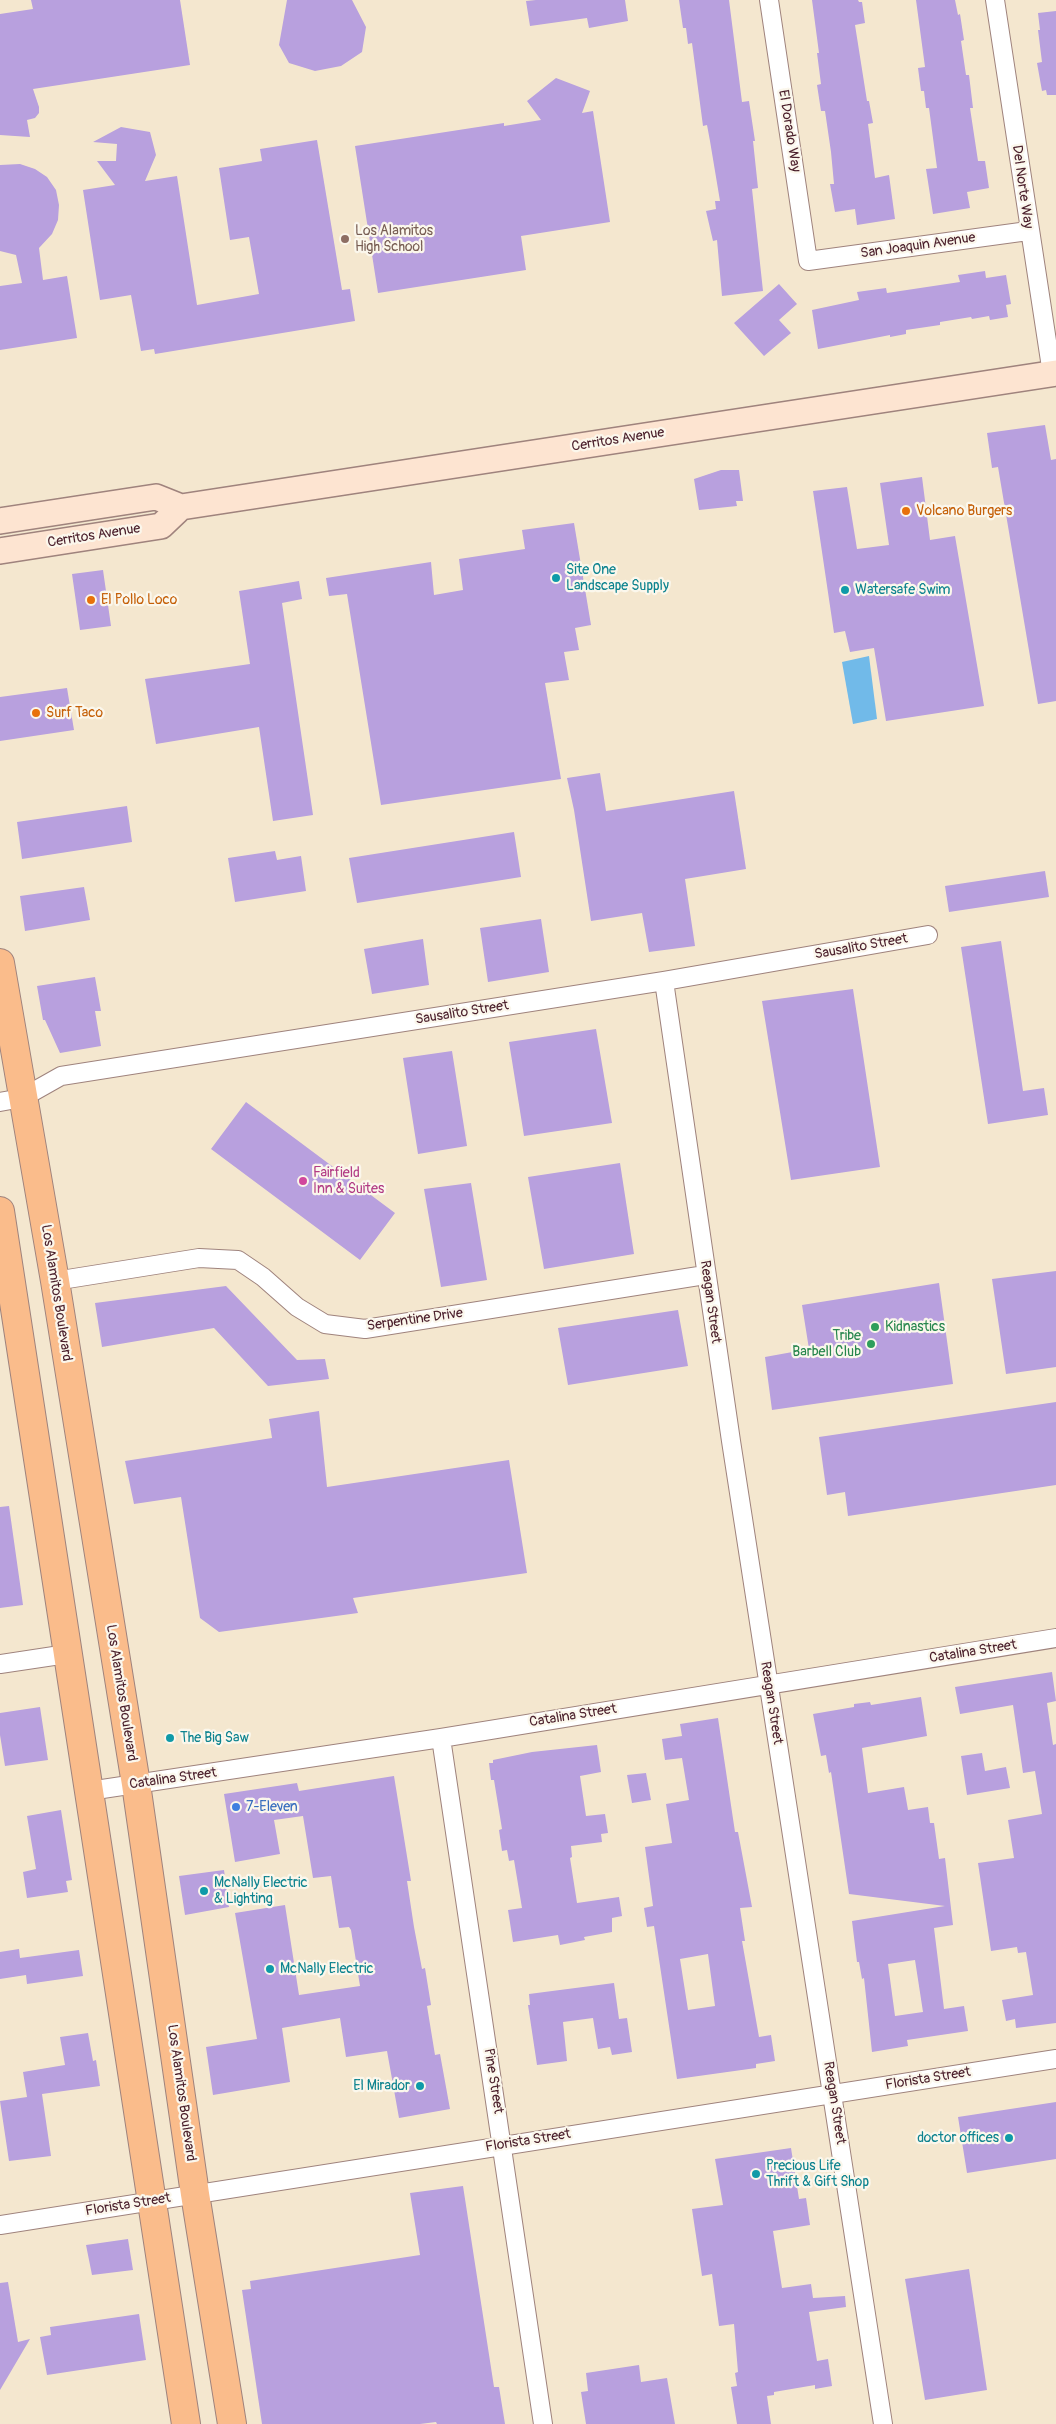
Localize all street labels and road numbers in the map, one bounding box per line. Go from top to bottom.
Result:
street label: El Dorado Way [774,89,804,173]
street label: Del Norte Way [1008,144,1036,230]
street label: San Joaquin Avenue [859,230,977,262]
street label: Cerritos Avenue [571,424,665,456]
street label: Cerritos Avenue [47,520,141,552]
street label: Sausalito Street [813,931,909,963]
street label: Sausalito Street [414,997,510,1029]
street label: Los Alamitos Boulevard [37,1223,75,1363]
street label: Reagan Street [696,1259,724,1345]
street label: Serpentine Drive [366,1305,464,1335]
street label: Los Alamitos Boulevard [102,1623,140,1763]
street label: Catalina Street [928,1637,1018,1667]
street label: Reagan Street [756,1660,786,1746]
street label: Catalina Street [528,1701,618,1731]
street label: Catalina Street [128,1765,218,1793]
street label: Los Alamitos Boulevard [163,2023,199,2163]
street label: Pine Street [480,2047,506,2115]
street label: Reagan Street [819,2060,849,2146]
street label: Florista Street [884,2064,972,2094]
street label: Florista Street [484,2126,572,2156]
street label: Florista Street [84,2190,172,2220]

